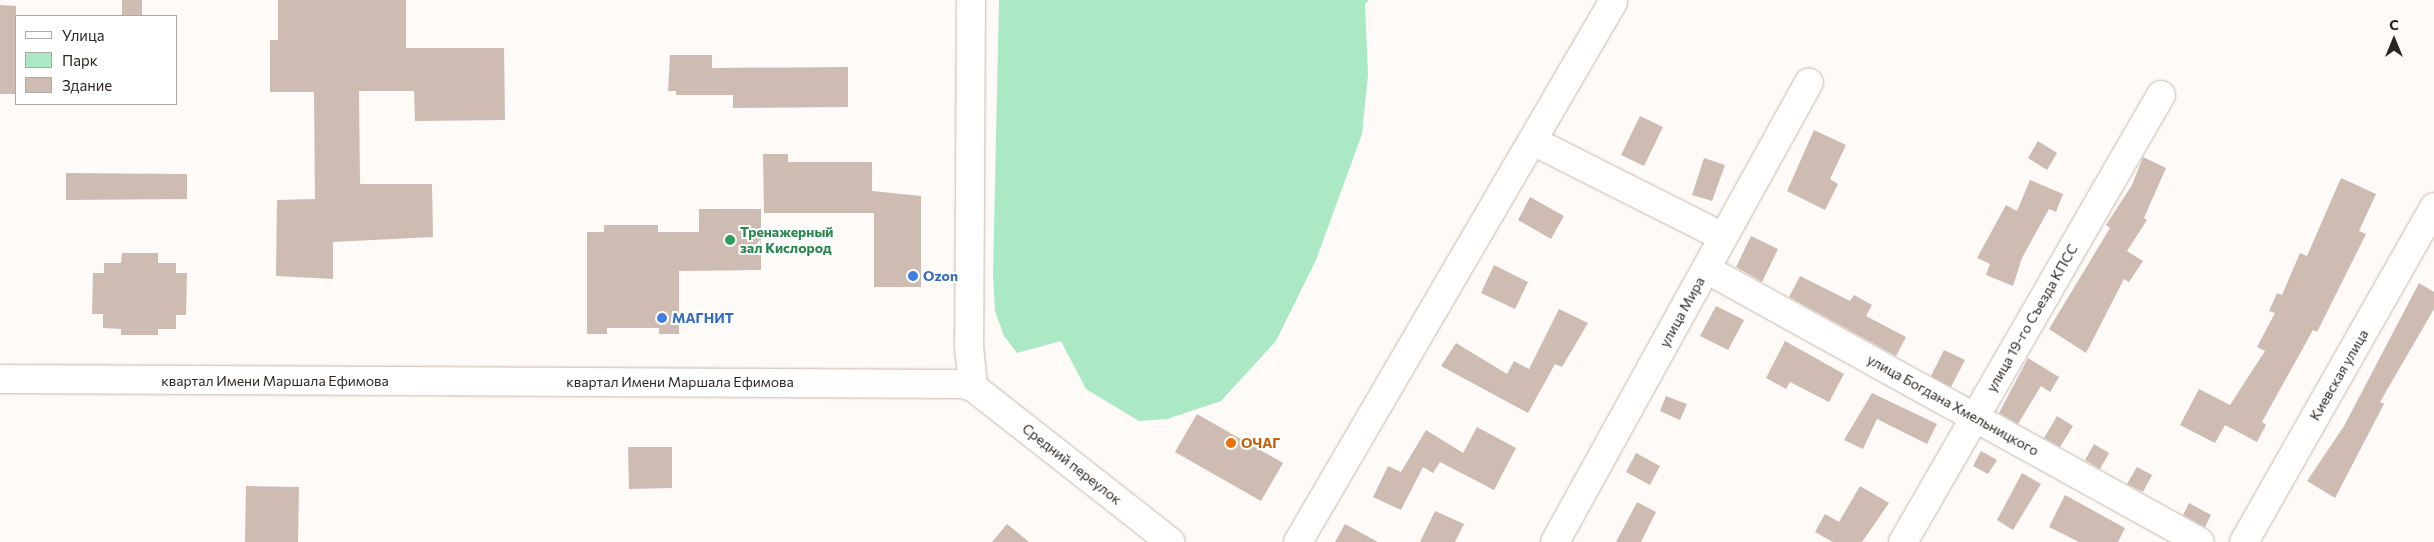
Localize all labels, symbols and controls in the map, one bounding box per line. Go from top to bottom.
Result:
legend [15,15,178,105]
north arrow [2369,15,2419,65]
text: С [2389,16,2399,33]
text: Улица [62,26,104,44]
text: Парк [62,51,98,69]
text: Здание [62,76,112,94]
place label: Тренажерный зал Кислород [740,224,834,256]
marker: Тренажерный зал Кислород [724,234,736,246]
street label: улица 19-го Съезда КПСС [1983,241,2081,395]
place label: Ozon [923,268,958,284]
marker: Ozon [907,270,919,282]
street label: улица Мира [1656,274,1708,350]
place label: МАГНИТ [672,310,734,326]
marker: МАГНИТ [656,312,668,324]
street label: Киевская улица [2306,327,2372,423]
street label: улица Богдана Хмельницкого [1864,351,2042,459]
street label: квартал Имени Маршала Ефимова [161,373,389,389]
street label: квартал Имени Маршала Ефимова [566,374,794,390]
street label: Средний переулок [1019,420,1125,508]
place label: ОЧАГ [1241,435,1280,451]
marker: ОЧАГ [1225,437,1237,449]

